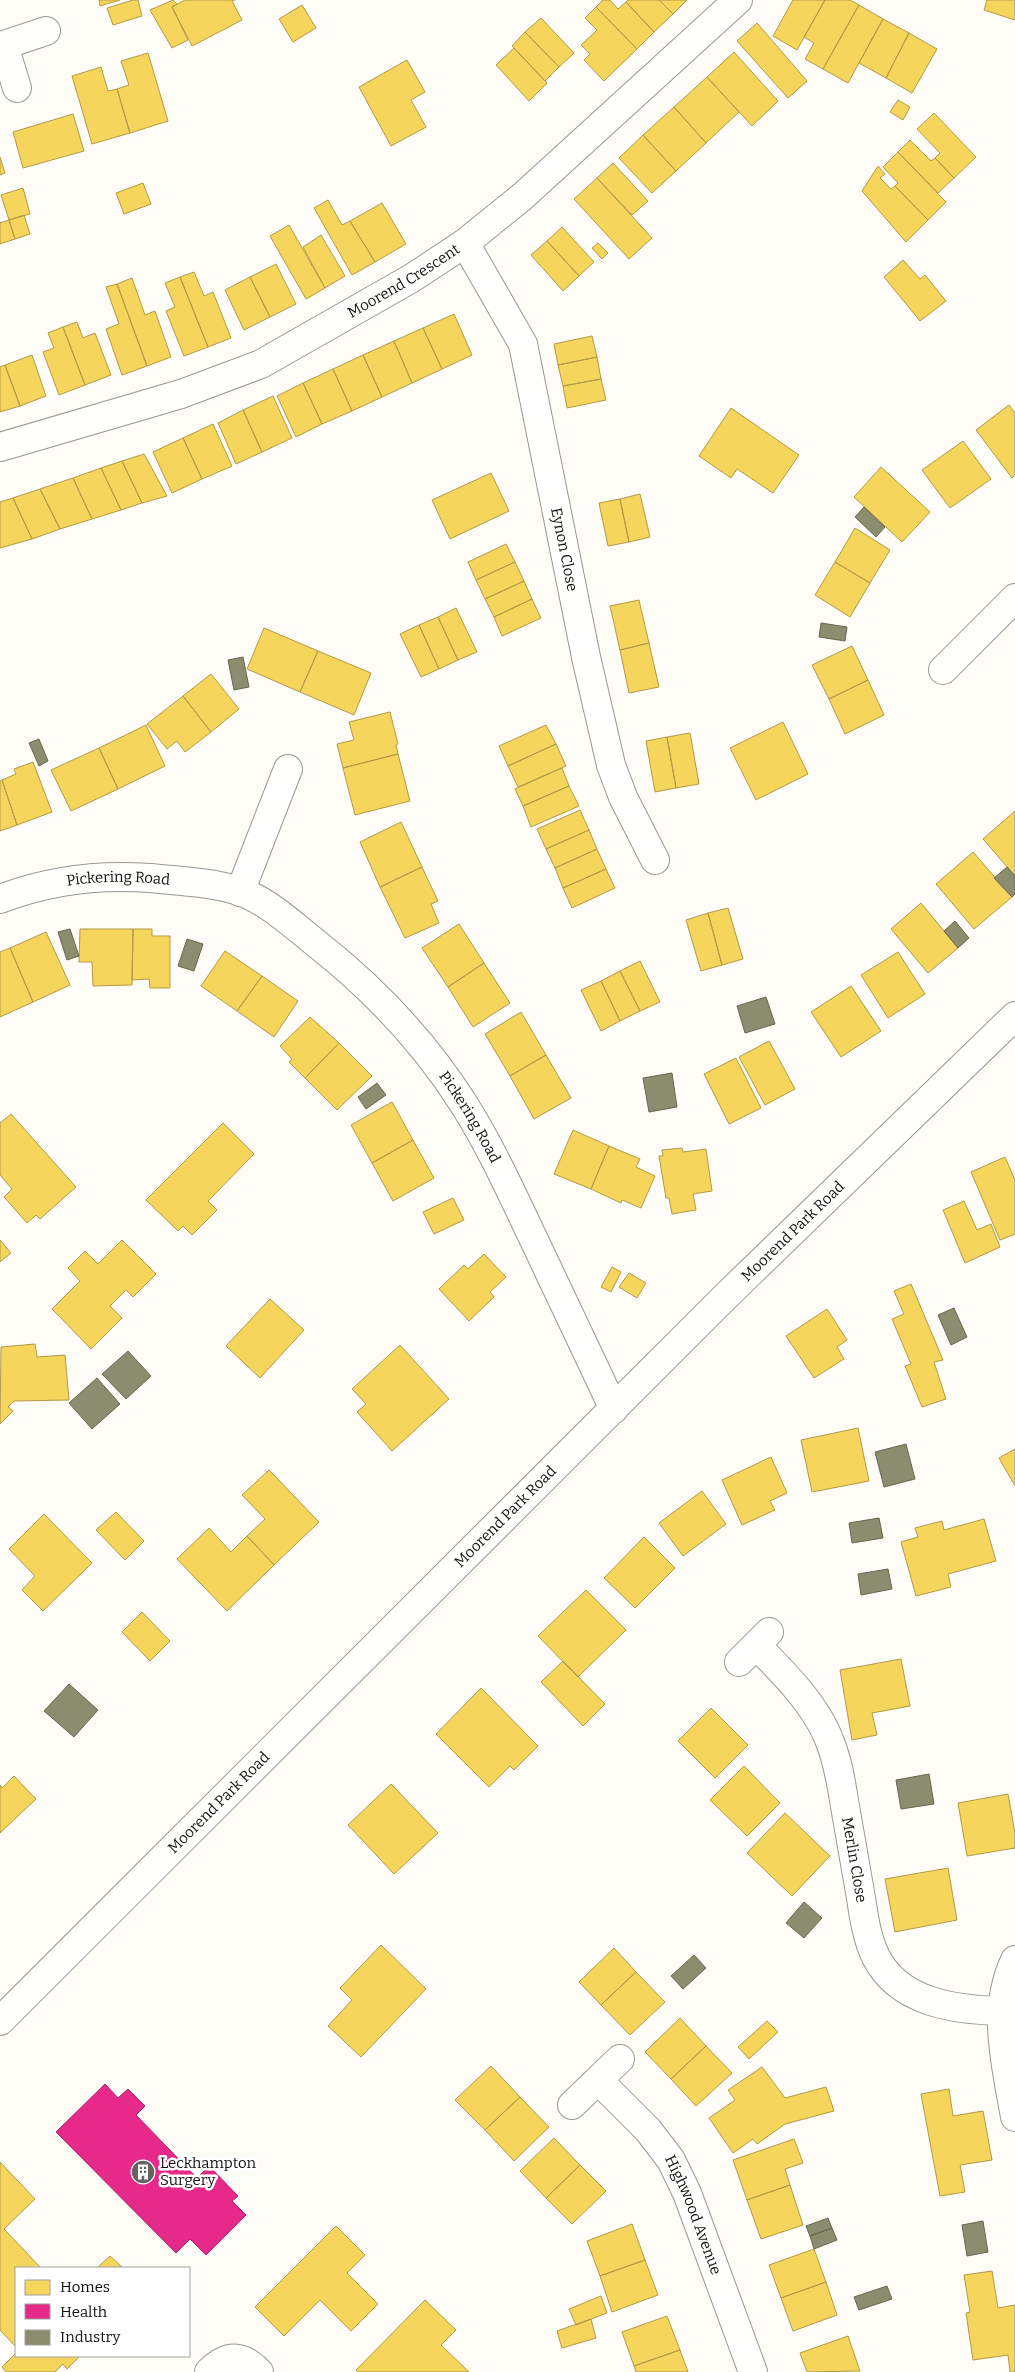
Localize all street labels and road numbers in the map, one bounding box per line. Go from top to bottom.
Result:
street label: Moorend Crescent [344,240,463,322]
street label: Eynon Close [547,506,582,593]
street label: Pickering Road [65,868,171,890]
street label: Pickering Road [435,1068,504,1166]
street label: Moorend Park Road [738,1177,848,1285]
street label: Moorend Park Road [451,1462,560,1571]
street label: Moorend Park Road [164,1748,273,1857]
street label: Merlin Close [838,1816,871,1904]
street label: Highwood Avenue [661,2152,725,2277]

